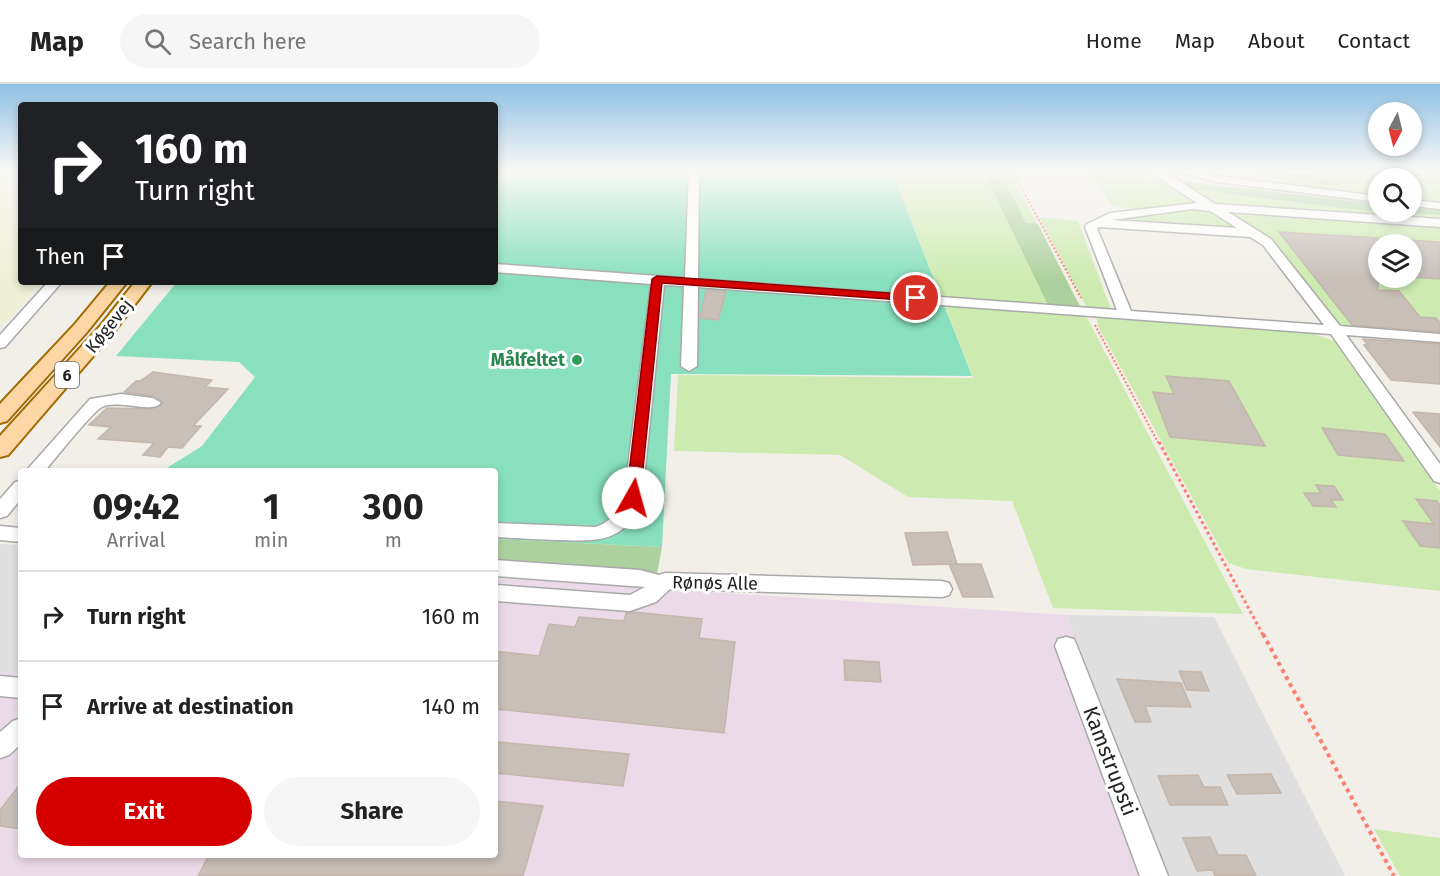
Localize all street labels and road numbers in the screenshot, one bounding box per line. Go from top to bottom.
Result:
street label: Køgevej [81,294,137,358]
road number: 6 [55,362,79,388]
street label: Rønøs Alle [672,571,758,595]
street label: Kamstrupsti [1077,703,1143,819]

